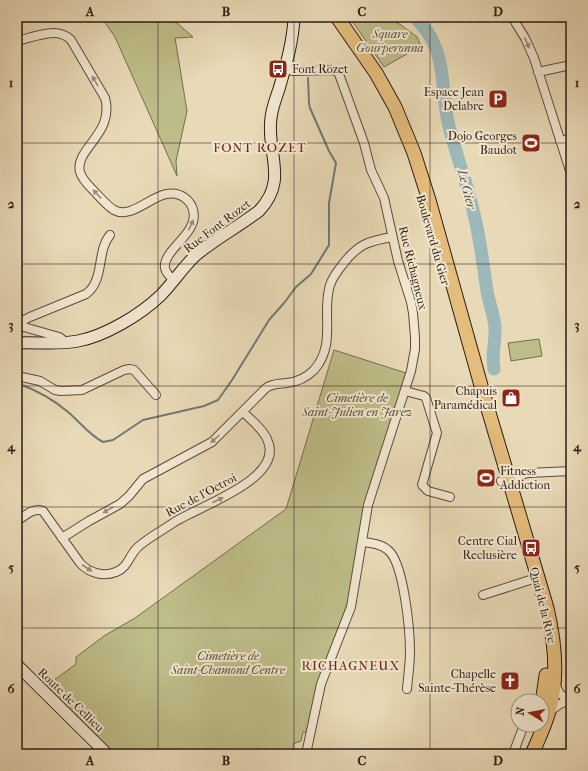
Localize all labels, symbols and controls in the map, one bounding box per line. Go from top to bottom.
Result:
text: A [85,4,95,19]
text: B [222,4,231,19]
text: C [358,4,367,19]
text: D [493,4,503,19]
park label: Square Gourperonna [356,27,424,55]
one-way arrow [525,38,531,50]
bus stop icon: Font Rozet [267,58,289,80]
place label: Font Rozet [292,62,349,76]
text: 1 [9,75,14,90]
one-way arrow [92,75,99,87]
text: 1 [575,75,580,90]
place label: Espace Jean Delabre [424,85,484,113]
parking icon: Espace Jean Delabre [487,88,509,110]
place label: Dojo Georges Baudot [448,129,518,157]
sports icon: Dojo Georges Baudot [520,132,542,154]
district label: FONT ROZET [213,140,307,155]
water label: Le Gier [454,166,480,212]
one-way arrow [92,189,102,199]
street label: Boulevard du Gier [413,193,453,288]
text: 2 [8,196,15,211]
street label: Rue Font Rozet [181,196,254,256]
text: 2 [574,196,581,211]
one-way arrow [188,219,194,230]
street label: Rue Richagneux [396,225,430,312]
text: 3 [8,317,14,333]
text: 3 [574,317,580,333]
place label: Chapuis Paramédical [434,384,498,412]
shop icon: Chapuis Paramédical [500,387,522,409]
park label: Cimetière de Saint-Julien en Jarez [301,391,412,419]
one-way arrow [209,434,220,443]
text: 4 [6,439,16,455]
text: 4 [572,439,582,455]
place label: Fitness Addiction [499,464,550,492]
sports icon: Fitness Addiction [475,467,497,489]
street label: Rue de l'Octroi [163,470,239,520]
one-way arrow [212,497,224,503]
one-way arrow [102,507,114,514]
place label: Centre Cial Reclusière [458,534,518,562]
bus stop icon: Centre Cial Reclusière [520,537,542,559]
text: 5 [8,560,14,575]
text: 5 [574,560,580,575]
one-way arrow [81,565,93,572]
street label: Quai de la Rive [527,565,559,645]
park label: Cimetière de Saint-Chamond Centre [170,649,286,677]
district label: RICHAGNEUX [302,658,400,673]
street label: Route de Cellieu [35,665,107,735]
place label: Chapelle Sainte-Thérèse [418,667,496,695]
church icon: Chapelle Sainte-Thérèse [499,670,521,692]
text: 6 [7,681,15,696]
text: 6 [573,681,581,696]
north arrow [510,693,550,733]
text: N [514,705,528,717]
text: A [85,753,95,768]
text: B [222,753,231,768]
text: C [358,753,367,768]
text: D [493,753,503,768]

